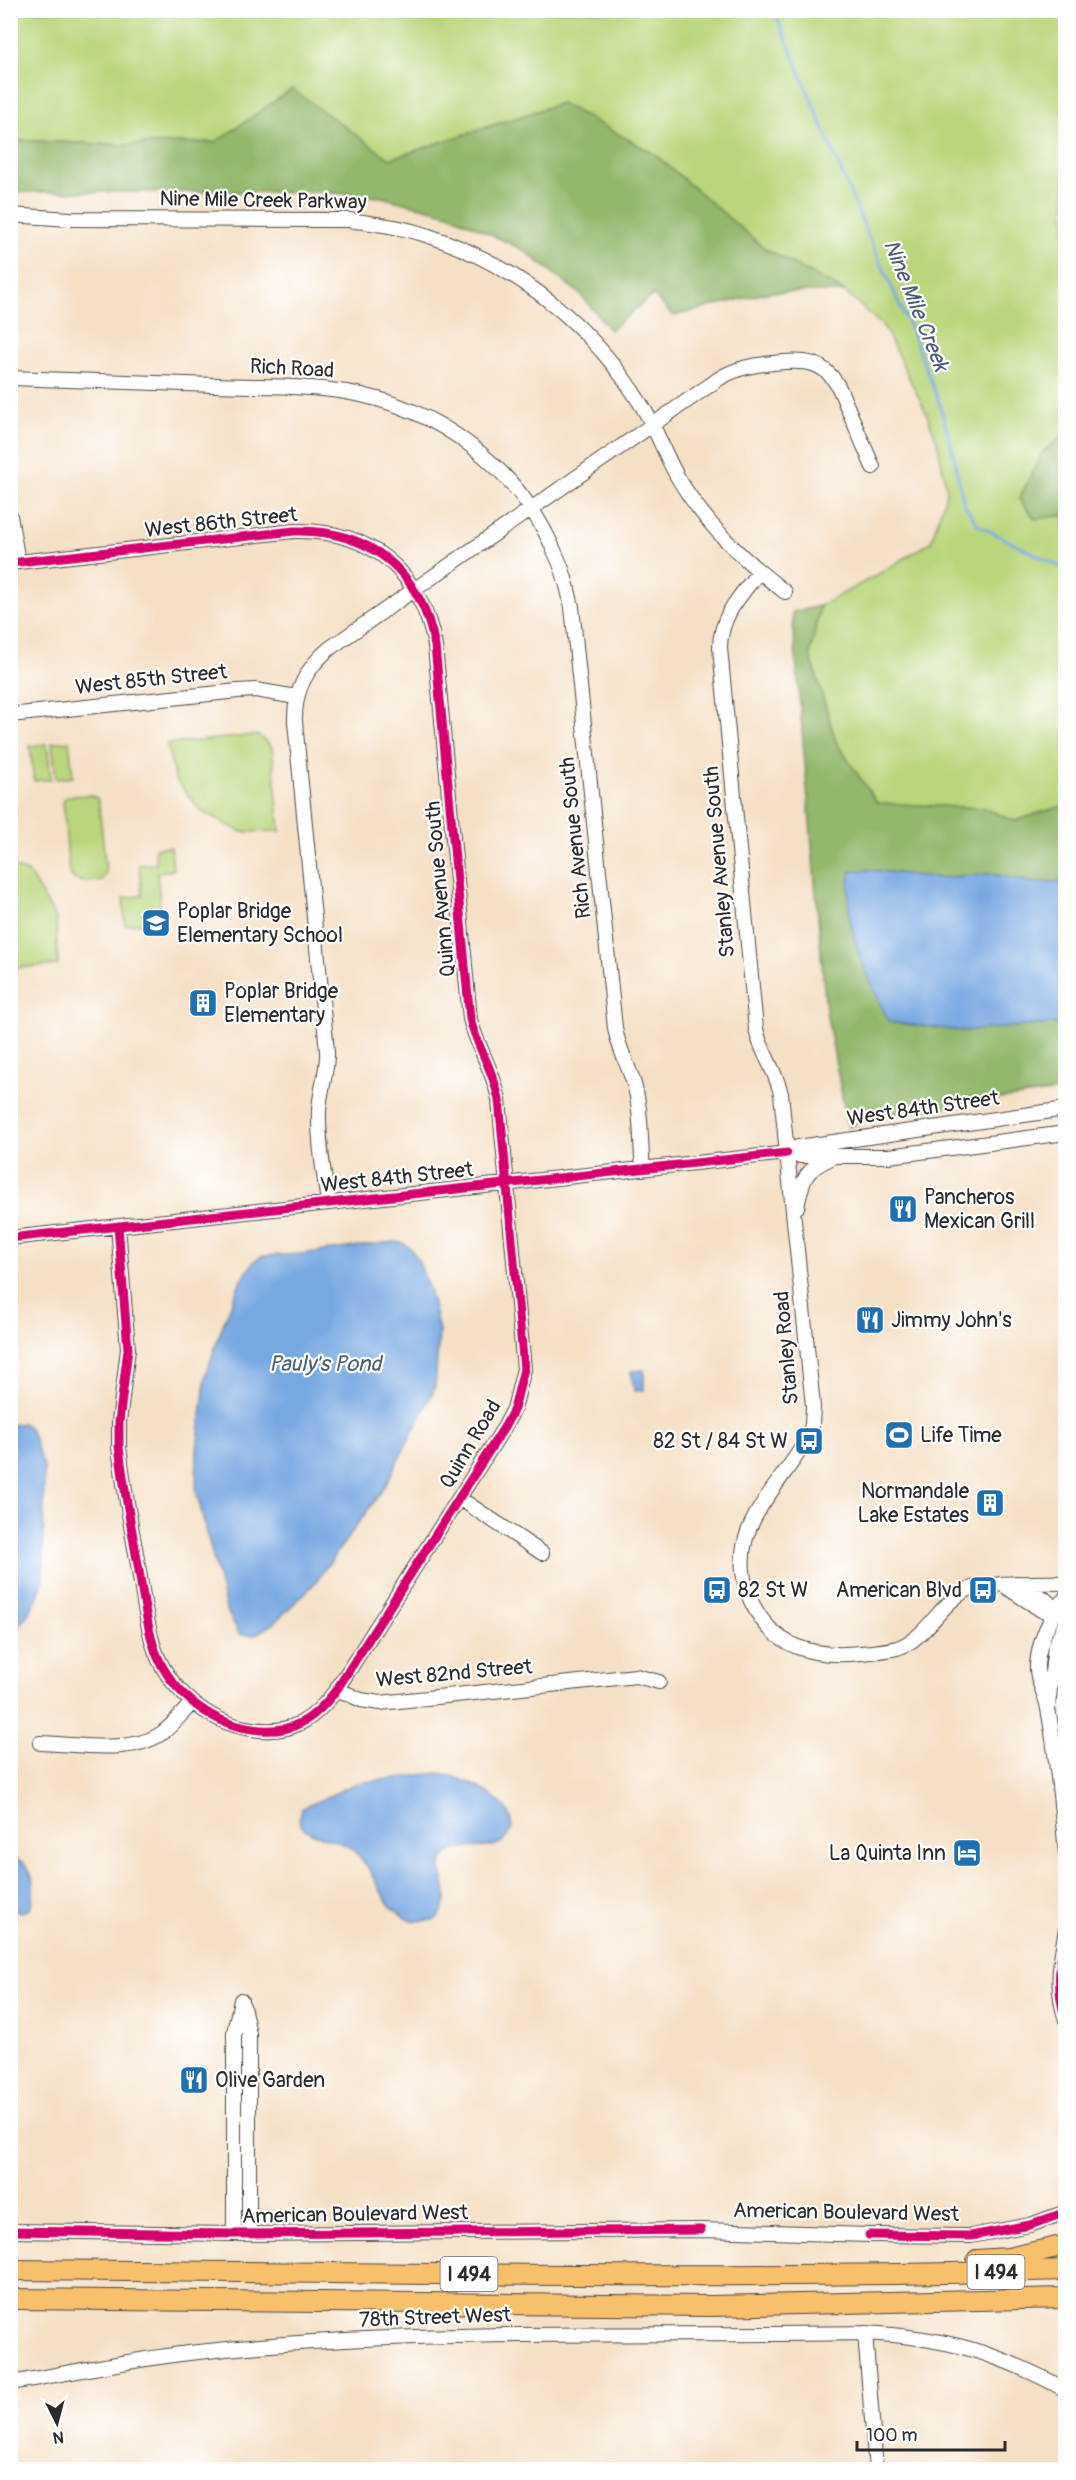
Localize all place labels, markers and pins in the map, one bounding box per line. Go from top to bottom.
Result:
place label: Poplar Bridge Elementary School [177,898,343,949]
school or university icon: Poplar Bridge Elementary School [140,907,172,939]
place label: Poplar Bridge Elementary [224,978,339,1029]
building icon: Poplar Bridge Elementary [187,987,219,1019]
place label: Pancheros Mexican Grill [924,1184,1035,1235]
restaurant icon: Pancheros Mexican Grill [887,1193,919,1225]
restaurant icon: Jimmy John's [854,1304,886,1336]
place label: Jimmy John's [891,1307,1012,1334]
sports icon: Life Time [883,1419,915,1451]
place label: Life Time [920,1422,1002,1449]
bus stop icon: 82 St / 84 St W [793,1425,825,1457]
place label: 82 St / 84 St W [653,1428,788,1455]
place label: Normandale Lake Estates [858,1478,970,1529]
building icon: Normandale Lake Estates [974,1487,1006,1519]
bus stop icon: 82 St W [701,1574,733,1606]
bus stop icon: American Blvd [967,1574,999,1606]
place label: 82 St W [738,1577,808,1604]
place label: American Blvd [836,1577,962,1604]
hotel icon: La Quinta Inn [951,1837,983,1869]
place label: La Quinta Inn [829,1840,946,1867]
restaurant icon: Olive Garden [178,2064,210,2096]
place label: Olive Garden [215,2067,325,2094]

